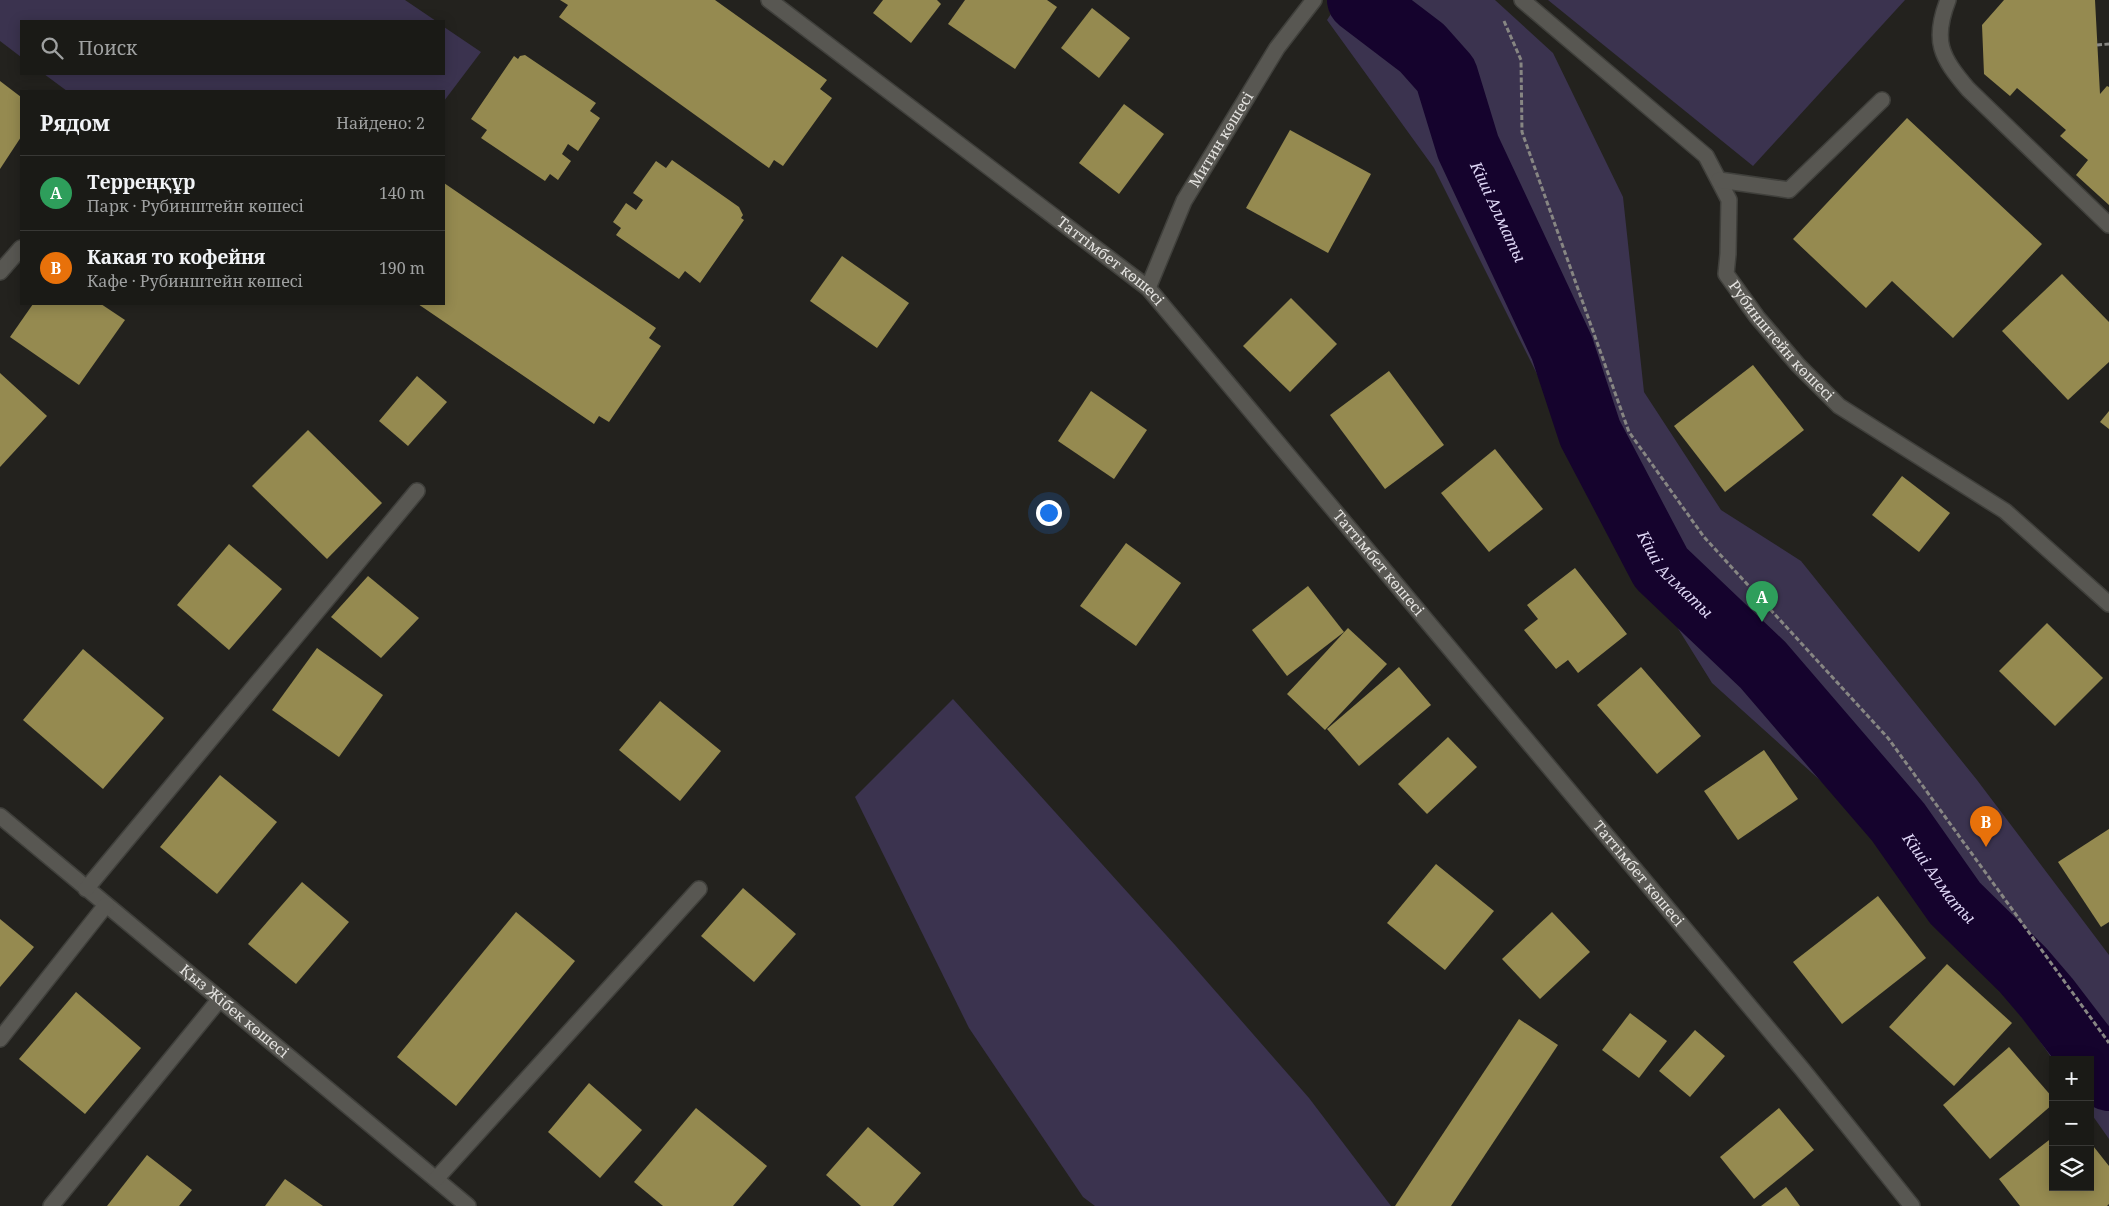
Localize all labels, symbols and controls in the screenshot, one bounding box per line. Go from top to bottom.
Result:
search box [20,20,445,75]
icon: search [38,34,66,62]
text: Поиск [78,35,137,61]
street label: Митин көшесі [1184,87,1257,191]
text: Рядом [40,109,110,137]
text: Найдено: 2 [336,112,425,134]
water label: Кіші Алматы [1465,157,1531,266]
text: Терреңқұр [87,169,195,195]
text: A [50,182,62,204]
text: 140 m [379,182,425,204]
text: Парк · Рубинштейн көшесі [87,195,304,217]
street label: Таттімбет көшесі [1053,211,1169,309]
text: Какая то кофейня [87,244,265,270]
text: B [51,257,61,279]
text: 190 m [379,257,425,279]
text: Кафе · Рубинштейн көшесі [87,270,303,292]
street label: Рубинштейн көшесі [1725,276,1839,405]
your location [1036,500,1062,526]
street label: Таттімбет көшесі [1329,505,1429,620]
water label: Кіші Алматы [1632,526,1718,623]
pin: A [1746,581,1778,622]
pin: B [1970,806,2002,847]
street label: Таттімбет көшесі [1589,816,1689,930]
water label: Кіші Алматы [1897,827,1981,928]
street label: Қыз Жібек көшесі [176,959,294,1062]
map controls [2049,1056,2094,1191]
button: + [2049,1056,2094,1101]
button: − [2049,1101,2094,1146]
button: layers [2049,1146,2094,1191]

